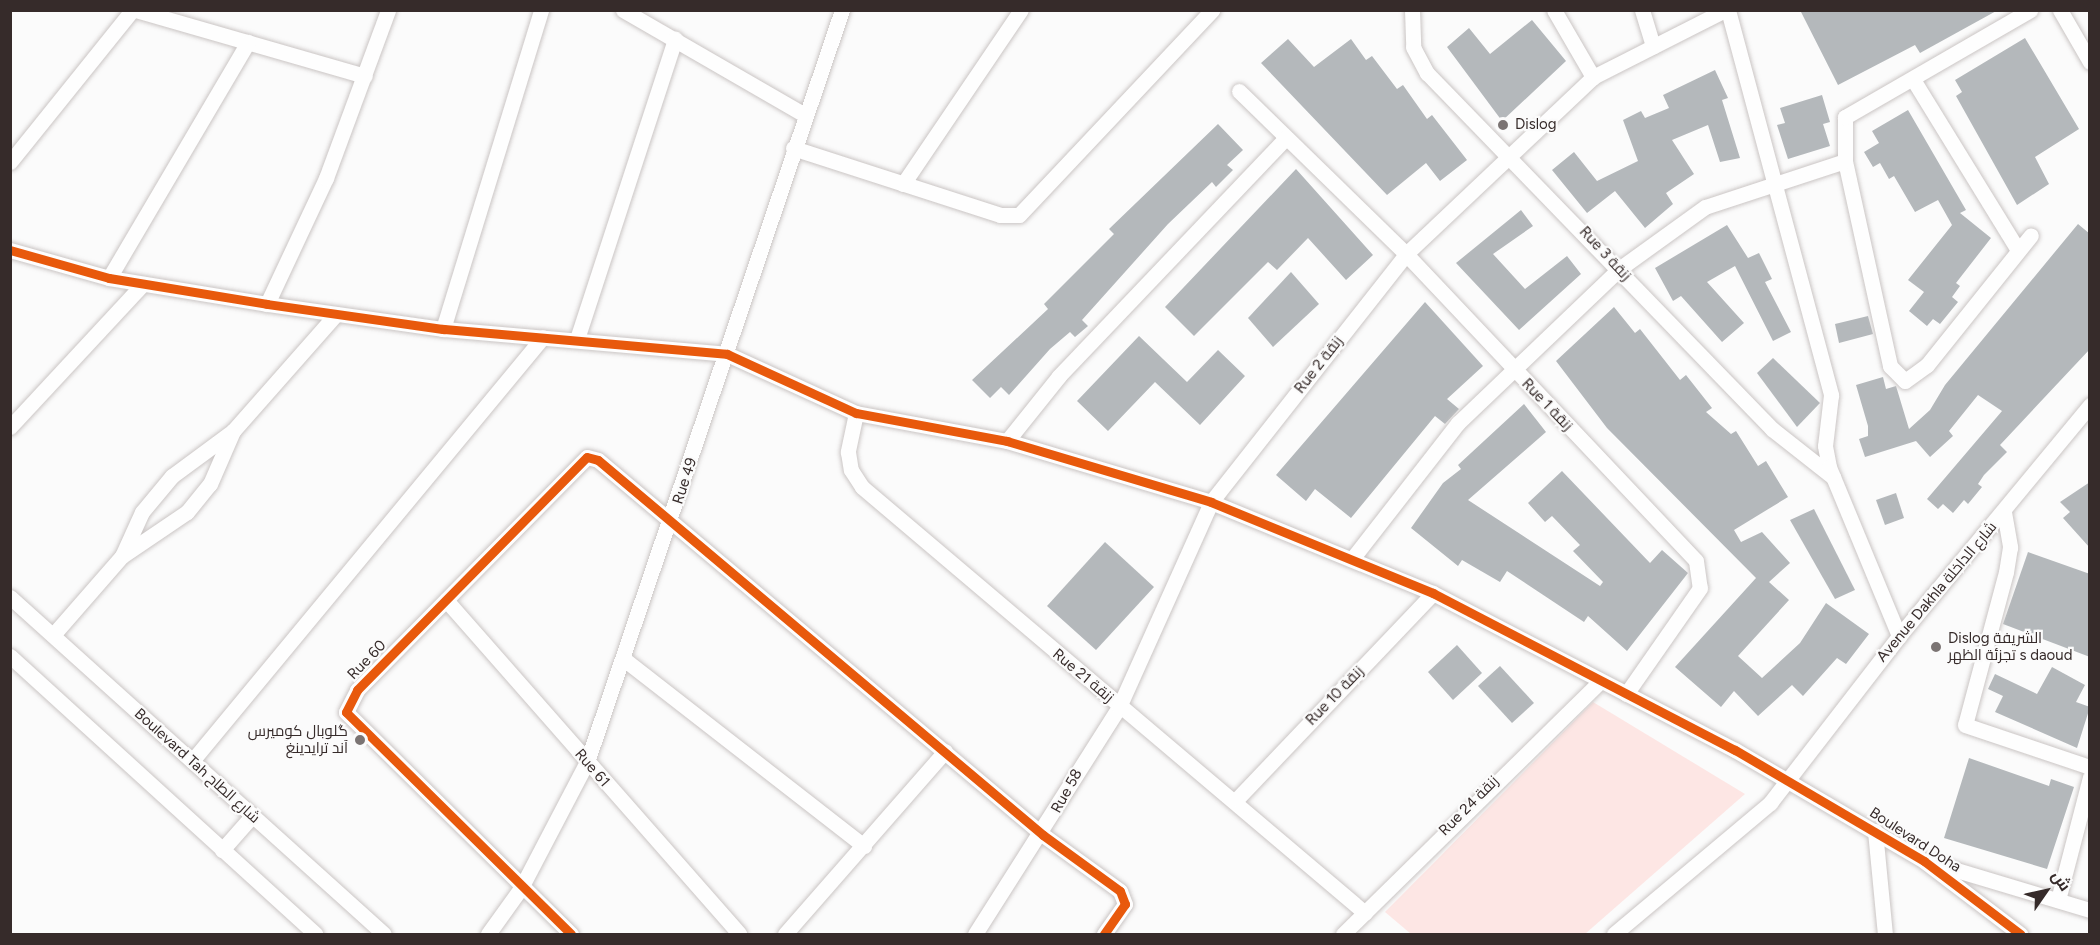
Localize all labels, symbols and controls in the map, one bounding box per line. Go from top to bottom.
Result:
place label: Dislog [1515,116,1557,134]
marker: Dislog [1496,118,1510,132]
street label: Rue 3 زنقة [1575,223,1635,285]
street label: Rue 2 زنقة [1291,333,1347,397]
street label: Rue 1 زنقة [1518,375,1576,435]
street label: Rue 49 [669,456,701,506]
street label: Avenue Dakhla شارع الداخلة [1873,518,2001,666]
place label: Dislog الشريفة تجزئة الظهر s daoud [1948,629,2072,664]
street label: Rue 60 [344,637,390,683]
marker: Dislog الشريفة تجزئة الظهر s daoud [1929,640,1943,654]
street label: Rue 21 زنقة [1049,645,1117,707]
street label: Rue 10 زنقة [1302,663,1368,729]
street label: Boulevard Tah شارع الطاح [131,705,263,827]
place label: گلوبال كوميرس آند ترايدينغ [248,722,348,757]
marker: گلوبال كوميرس آند ترايدينغ [353,733,367,747]
street label: Rue 61 [571,745,613,791]
street label: Rue 58 [1048,766,1086,816]
street label: Rue 24 زنقة [1435,772,1503,840]
street label: Boulevard Doha [1866,804,1964,876]
north arrow [2016,861,2076,921]
text: ش [2048,867,2075,894]

